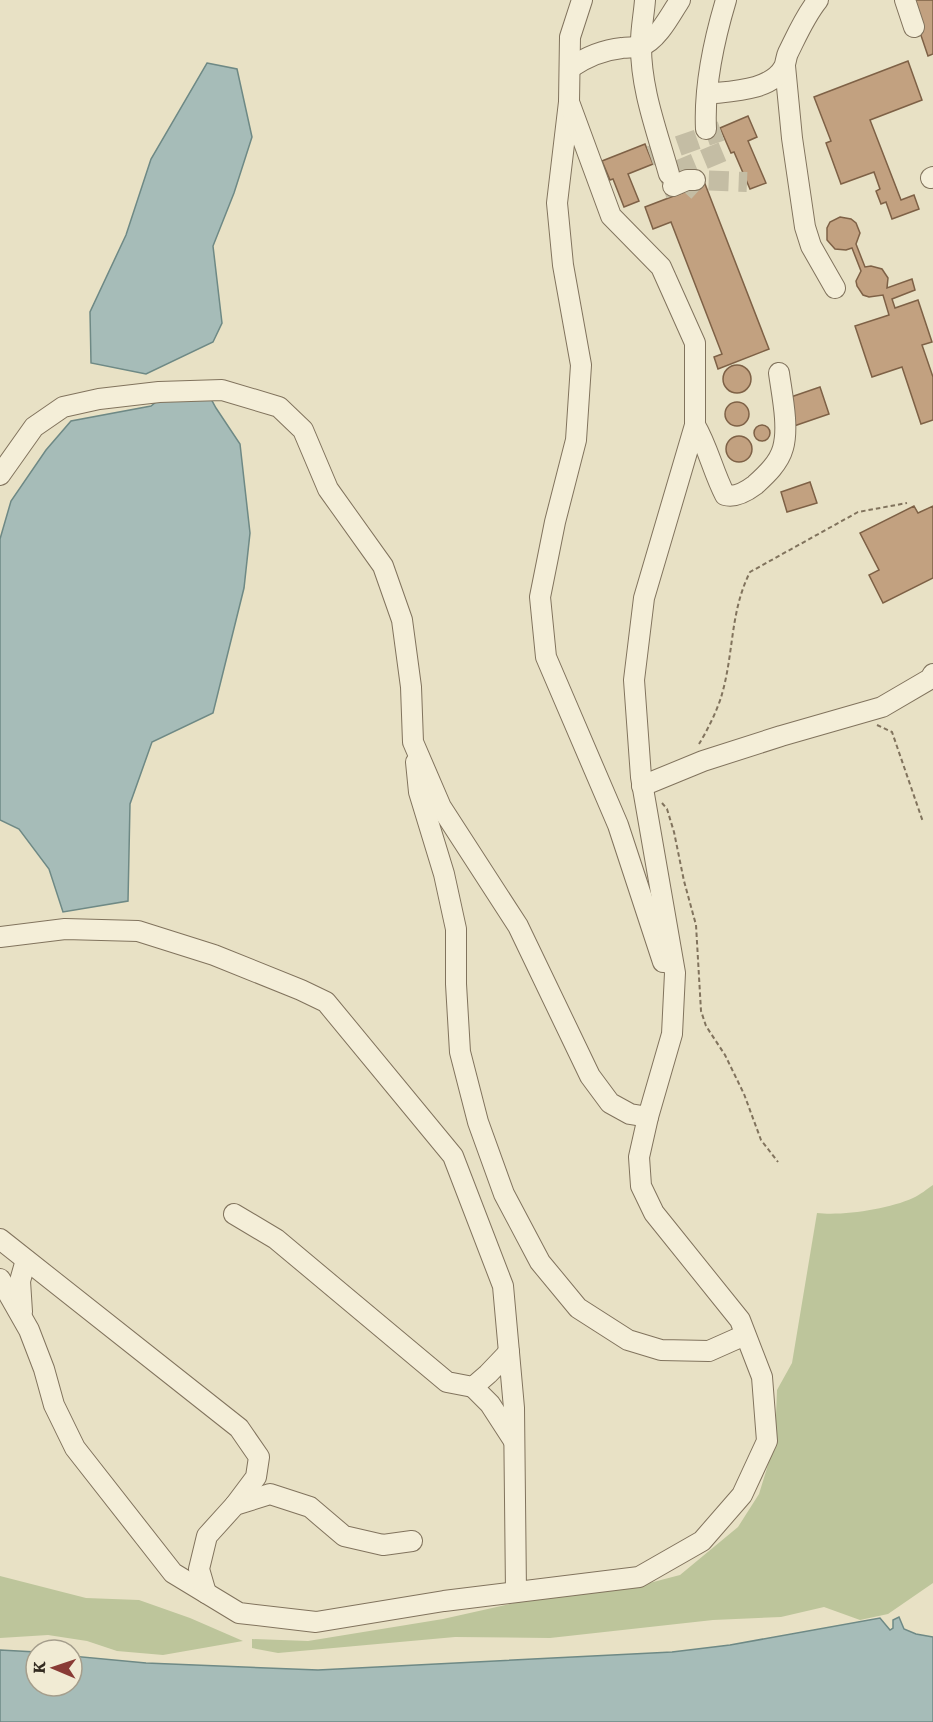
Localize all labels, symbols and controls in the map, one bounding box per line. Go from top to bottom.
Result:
north arrow [24,1638,84,1698]
text: K [26,1660,50,1674]

